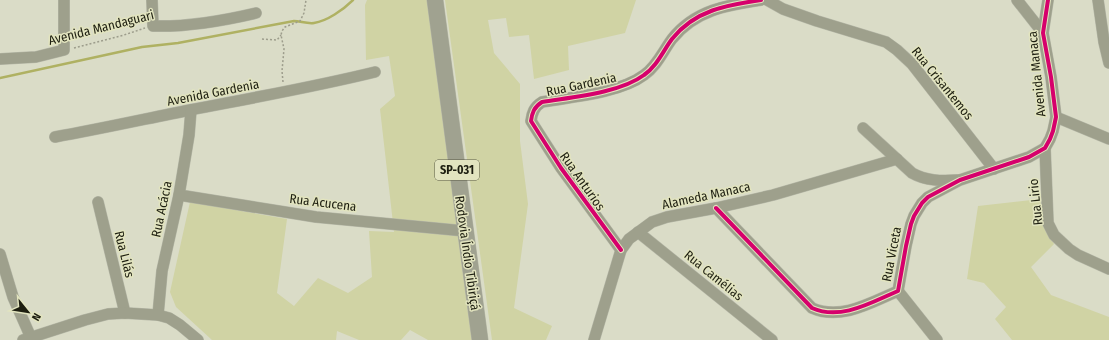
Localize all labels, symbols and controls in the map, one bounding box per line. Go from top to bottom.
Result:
street label: Avenida Mandaguari [47,7,155,48]
street label: Avenida Manaca [1025,30,1048,118]
street label: Rua Crisantemos [909,44,977,123]
street label: Rua Gardenia [545,70,617,99]
street label: Avenida Gardenia [166,76,260,109]
street label: Rua Anturios [557,149,609,214]
road number: SP-031 [435,160,479,180]
street label: Rua Lirio [1026,178,1045,226]
street label: Alameda Manaca [661,179,752,212]
street label: Rua Acácia [148,180,175,239]
street label: Rua Acucena [289,191,357,214]
street label: Rodovia Índio Tibiriçá [452,195,483,311]
street label: Rua Viceta [879,225,904,283]
street label: Rua Lilás [111,229,138,279]
street label: Rua Camélias [681,247,746,304]
north arrow [8,292,48,332]
text: N [29,311,44,323]

